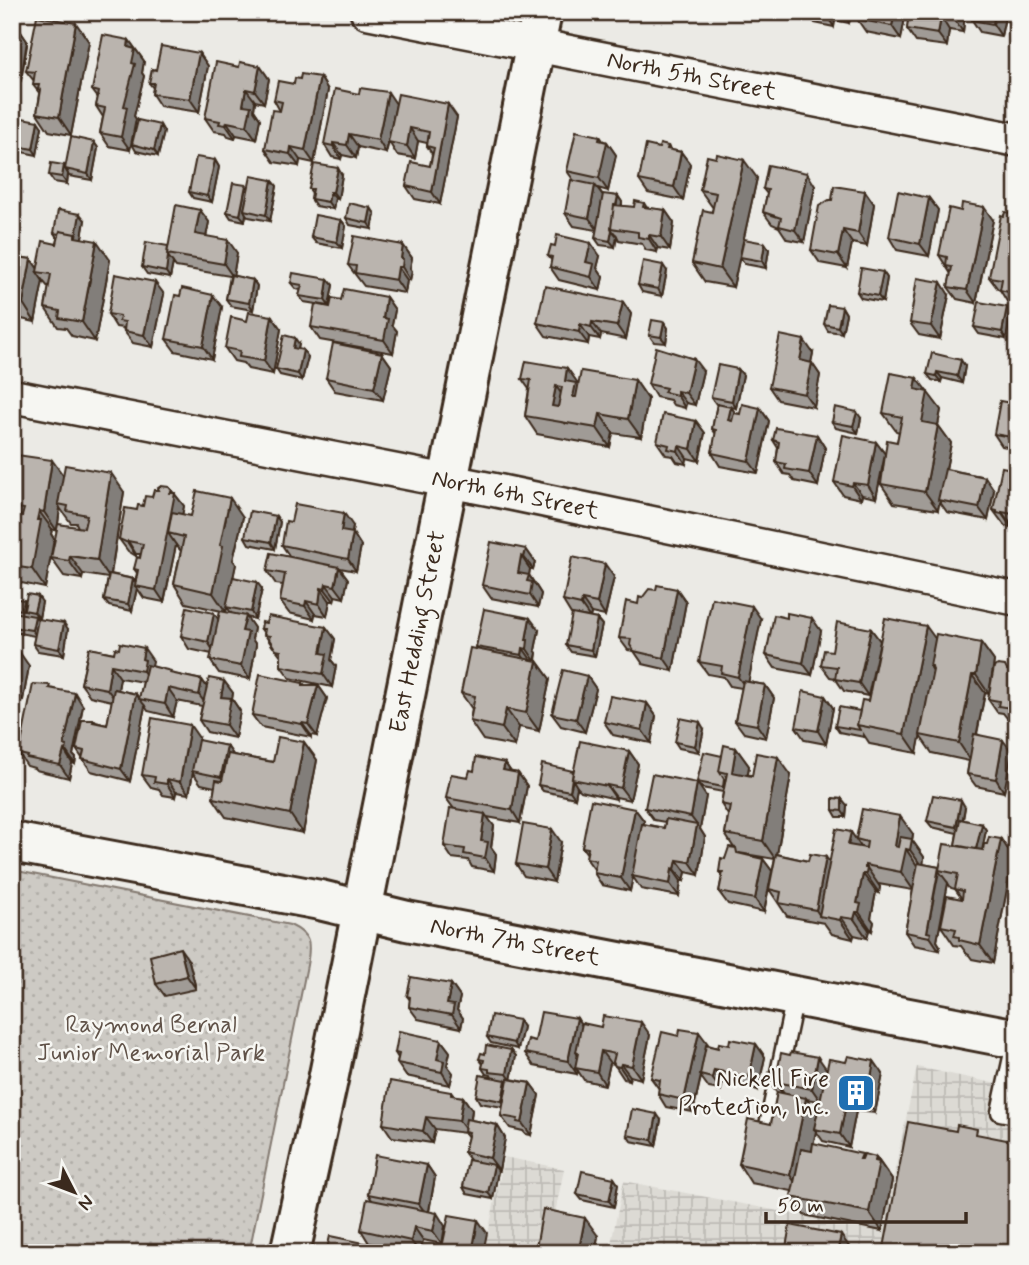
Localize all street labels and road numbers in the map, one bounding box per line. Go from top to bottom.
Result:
street label: North 5th Street [604,44,779,108]
street label: North 6th Street [429,463,602,527]
street label: East Hedding Street [382,528,453,736]
street label: North 7th Street [428,910,603,973]

